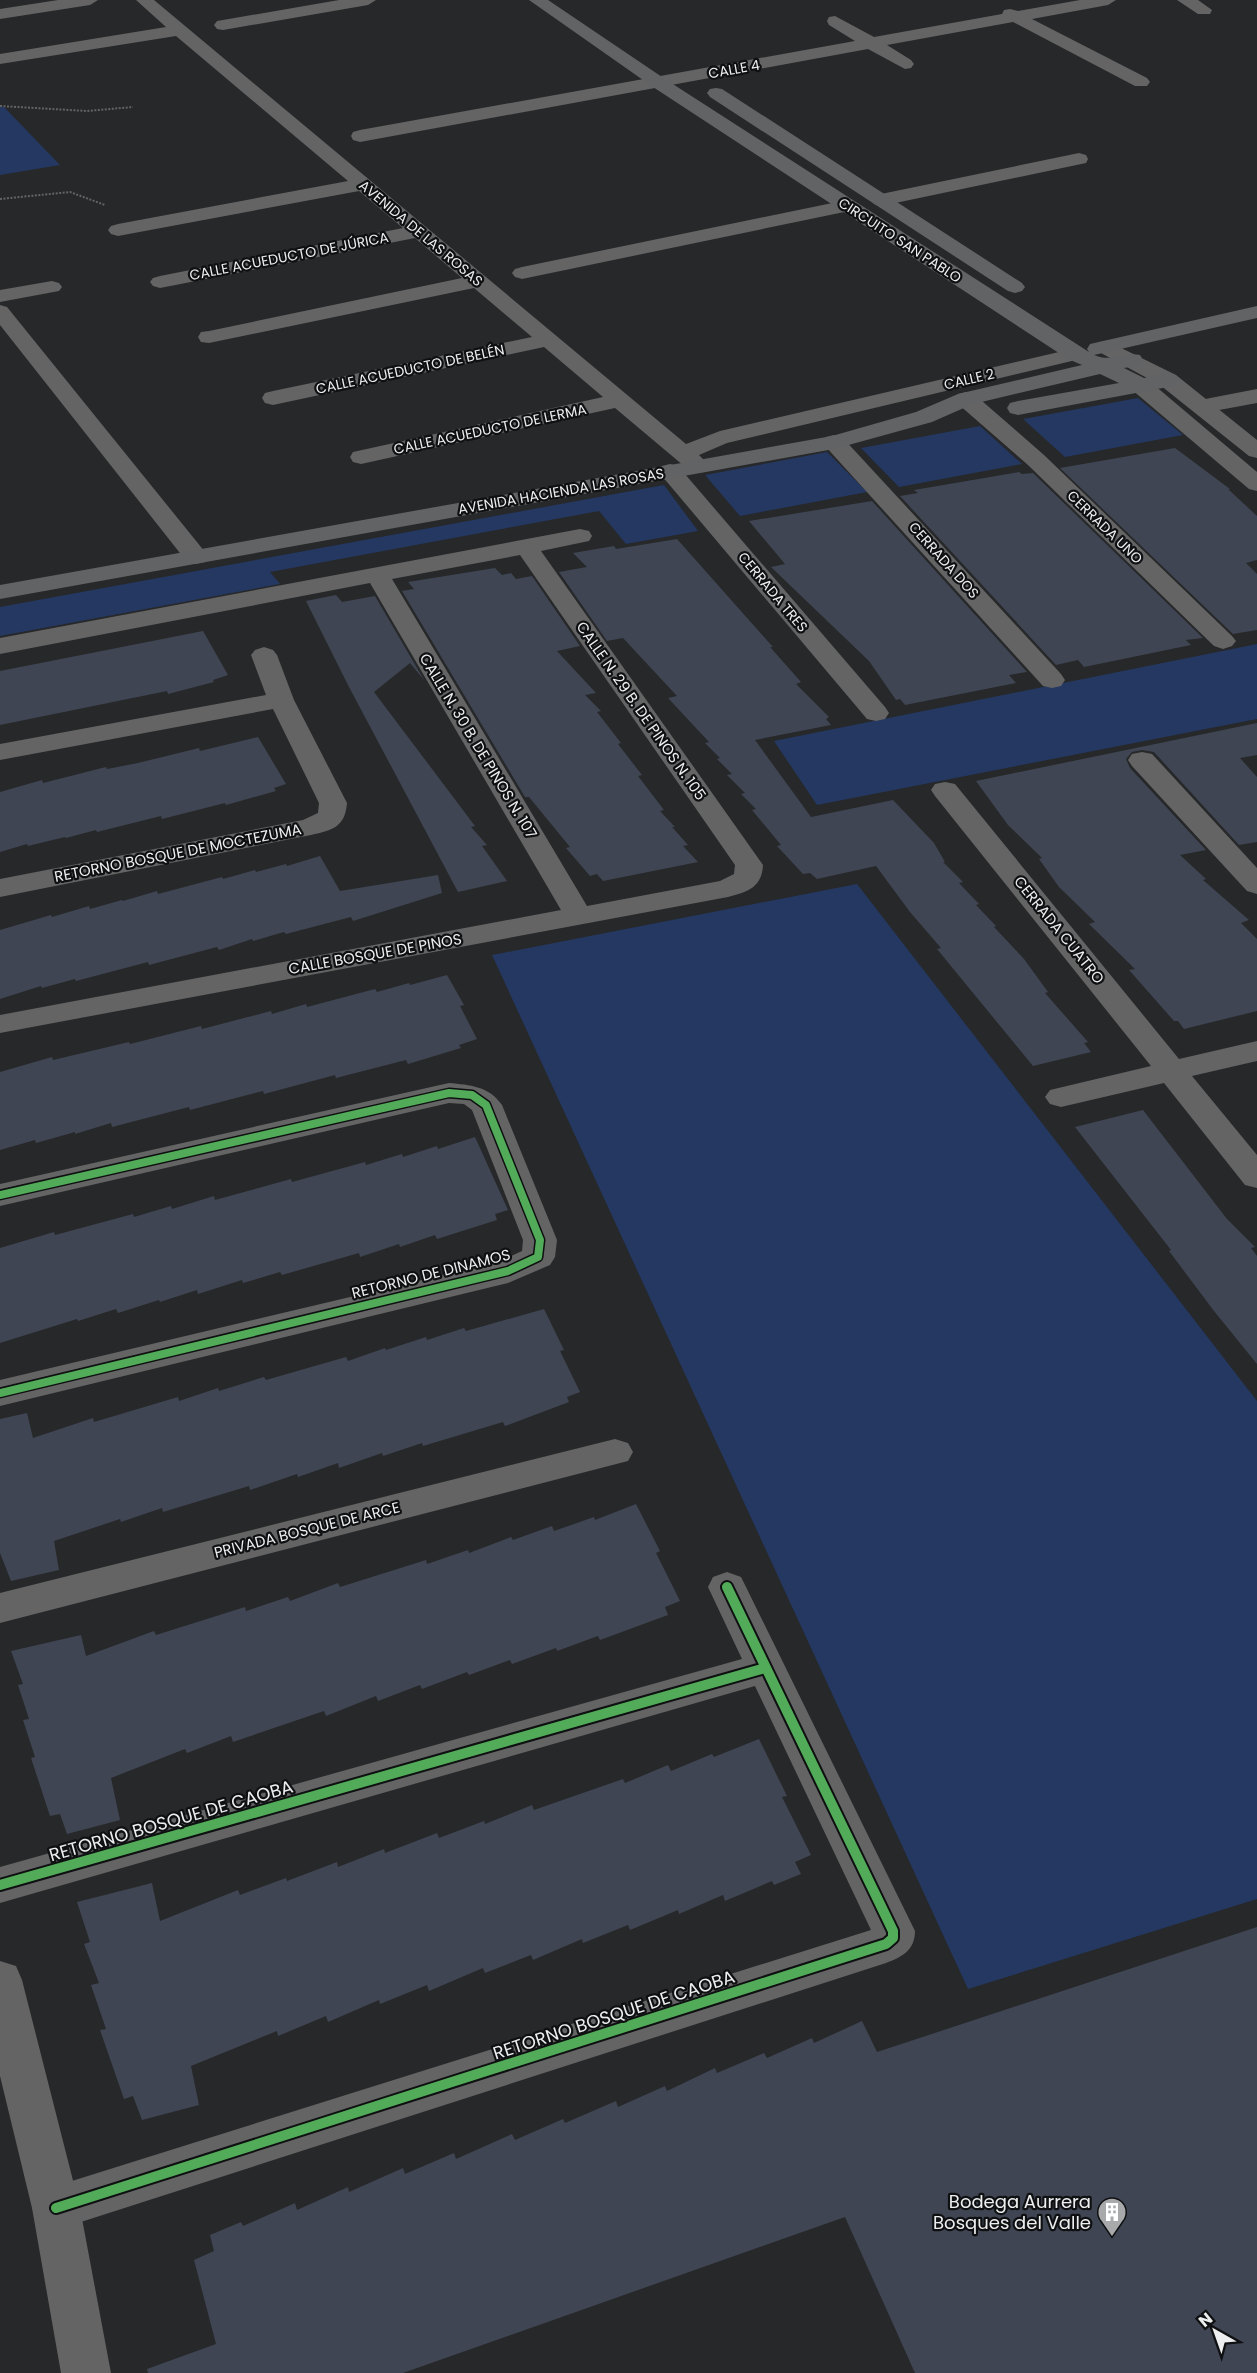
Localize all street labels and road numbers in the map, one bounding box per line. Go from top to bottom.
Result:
street label: CALLE 4 [707,55,762,83]
street label: AVENIDA DE LAS ROSAS [355,175,487,291]
street label: CIRCUITO SAN PABLO [835,193,965,287]
street label: CALLE ACUEDUCTO DE JÚRICA [188,227,390,285]
street label: CALLE ACUEDUCTO DE BELÉN [314,339,506,399]
street label: CALLE 2 [942,363,996,395]
street label: CALLE ACUEDUCTO DE LERMA [392,399,588,459]
street label: AVENIDA HACIENDA LAS ROSAS [456,463,666,519]
street label: CERRADA UNO [1063,486,1147,568]
street label: CERRADA DOS [904,517,984,603]
street label: CERRADA TRES [734,548,812,636]
street label: CALLE N. 29 B. DE PINOS N. 105 [572,617,711,804]
street label: CALLE N. 30 B. DE PINOS N. 107 [415,649,542,842]
street label: RETORNO BOSQUE DE MOCTEZUMA [53,818,303,887]
street label: CERRADA CUATRO [1009,871,1110,988]
street label: CALLE BOSQUE DE PINOS [287,928,463,979]
street label: RETORNO DE DINAMOS [349,1244,512,1303]
street label: PRIVADA BOSQUE DE ARCE [212,1496,402,1563]
street label: RETORNO BOSQUE DE CAOBA [46,1774,296,1867]
street label: RETORNO BOSQUE DE CAOBA [490,1964,738,2065]

